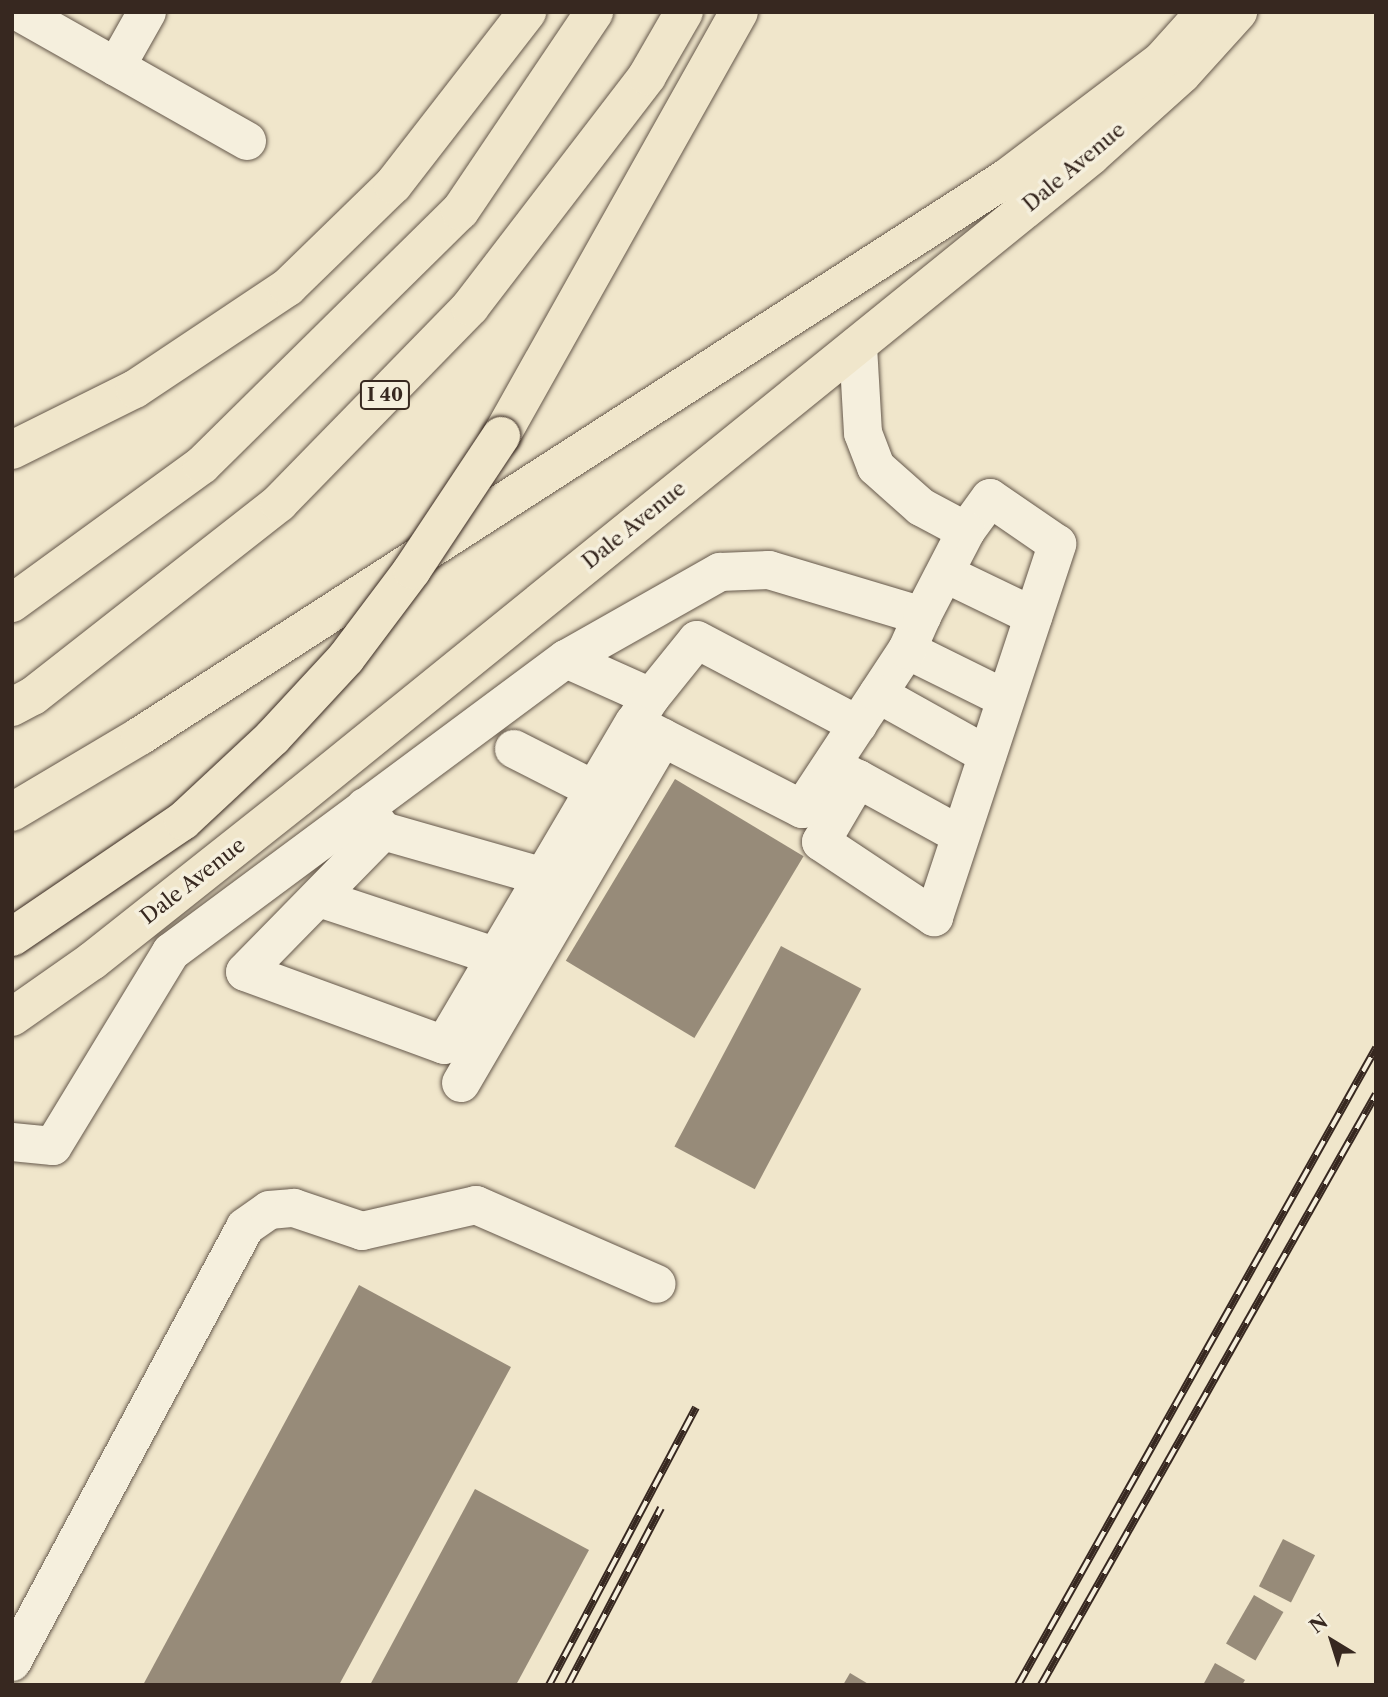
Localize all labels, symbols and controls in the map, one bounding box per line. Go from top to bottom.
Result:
street label: Dale Avenue [1018,117,1130,217]
road number: I 40 [359,380,411,410]
street label: Dale Avenue [577,475,691,575]
street label: Dale Avenue [135,832,251,930]
north arrow [1297,1606,1367,1676]
text: N [1305,1610,1332,1638]

